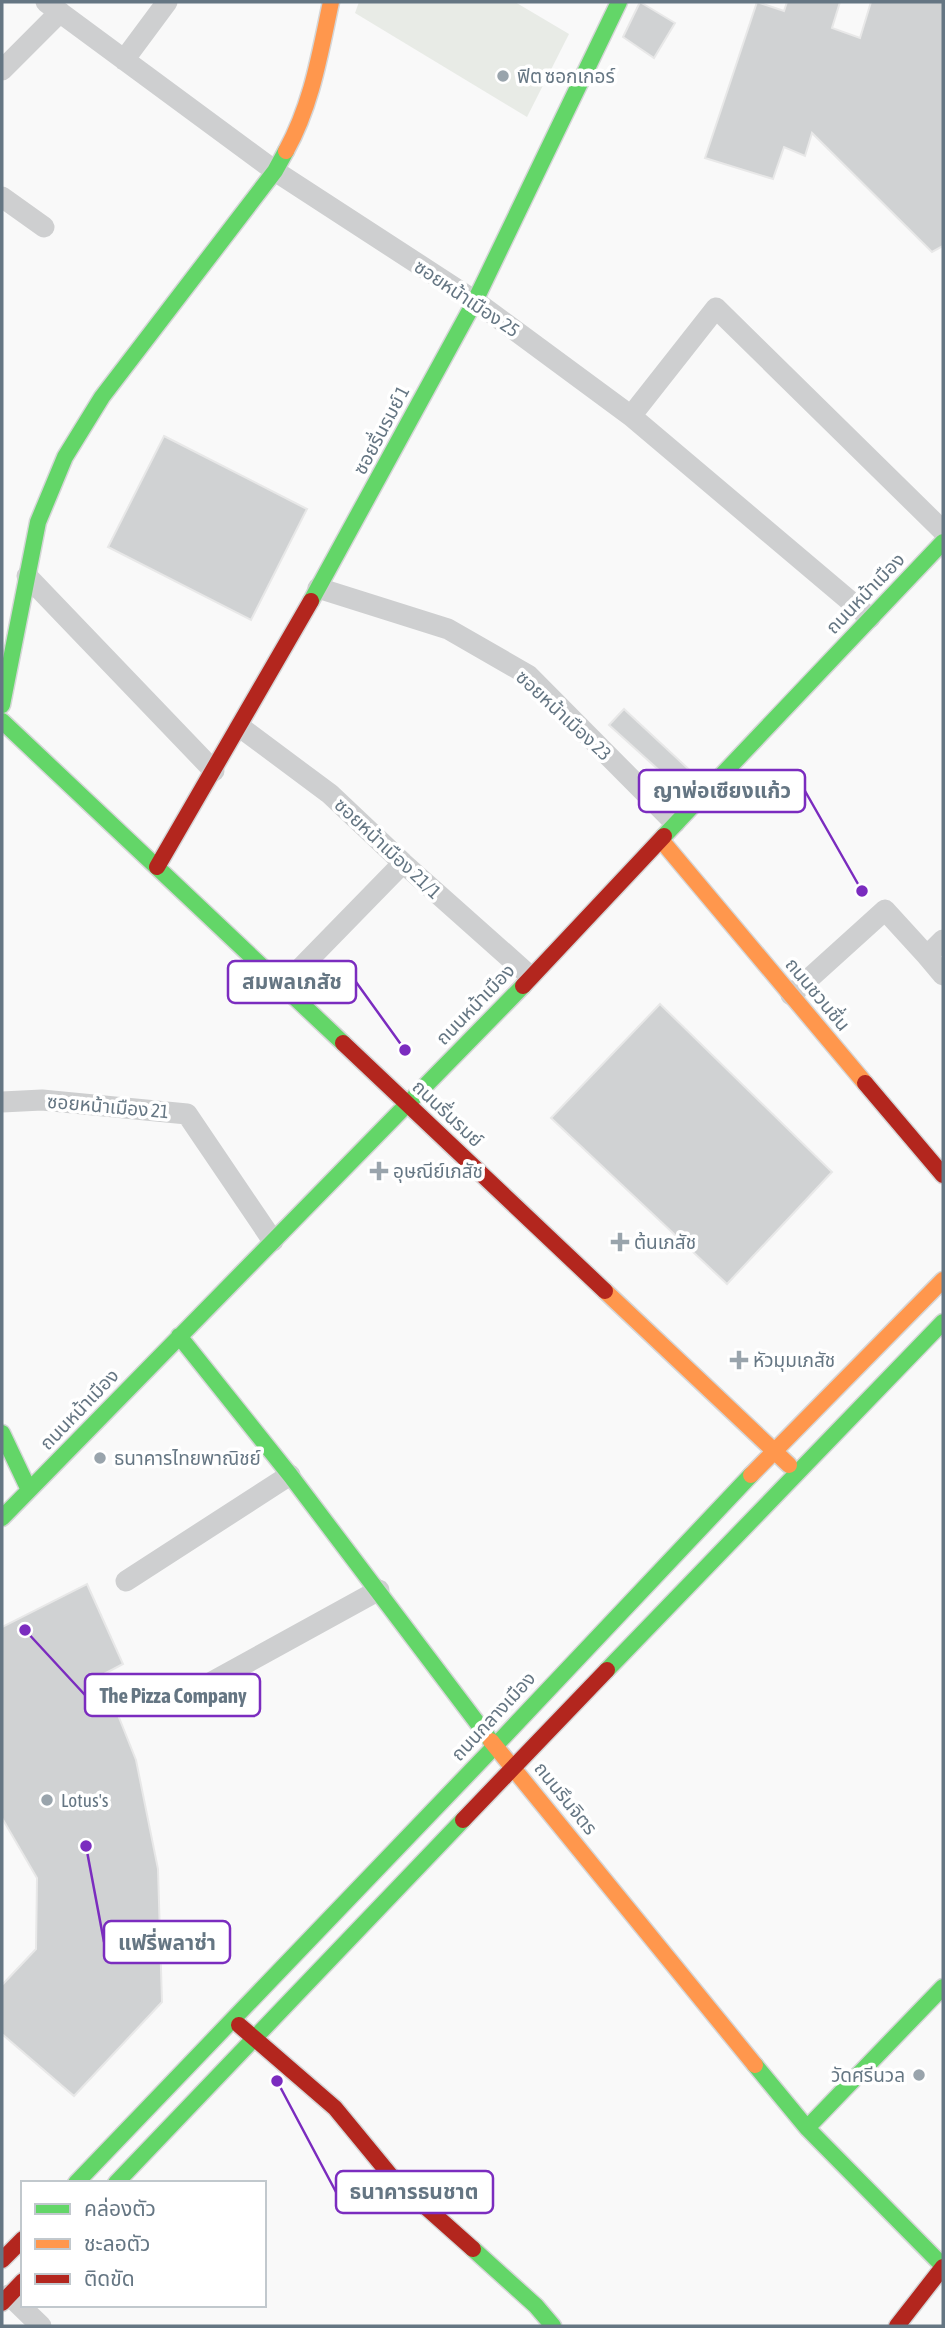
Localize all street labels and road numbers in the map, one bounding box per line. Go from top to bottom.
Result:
street label: ซอยหน้าเมือง 25 [410,255,524,341]
street label: ซอยรื่นรมย์ 1 [347,381,414,478]
street label: ถนนหน้าเมือง [821,548,909,638]
street label: ซอยหน้าเมือง 23 [512,665,616,765]
street label: ซอยหน้าเมือง 21/1 [330,793,446,903]
street label: ถนนชวนชื่น [781,952,856,1035]
street label: ถนนหน้าเมือง [431,959,519,1049]
street label: ถนนรื่นรมย์ [408,1074,489,1151]
street label: ซอยหน้าเมือง 21 [46,1090,170,1122]
street label: ถนนหน้าเมือง [35,1364,123,1454]
street label: ถนนกลางเมือง [446,1667,540,1765]
street label: ถนนรึนจิตร [530,1757,602,1839]

